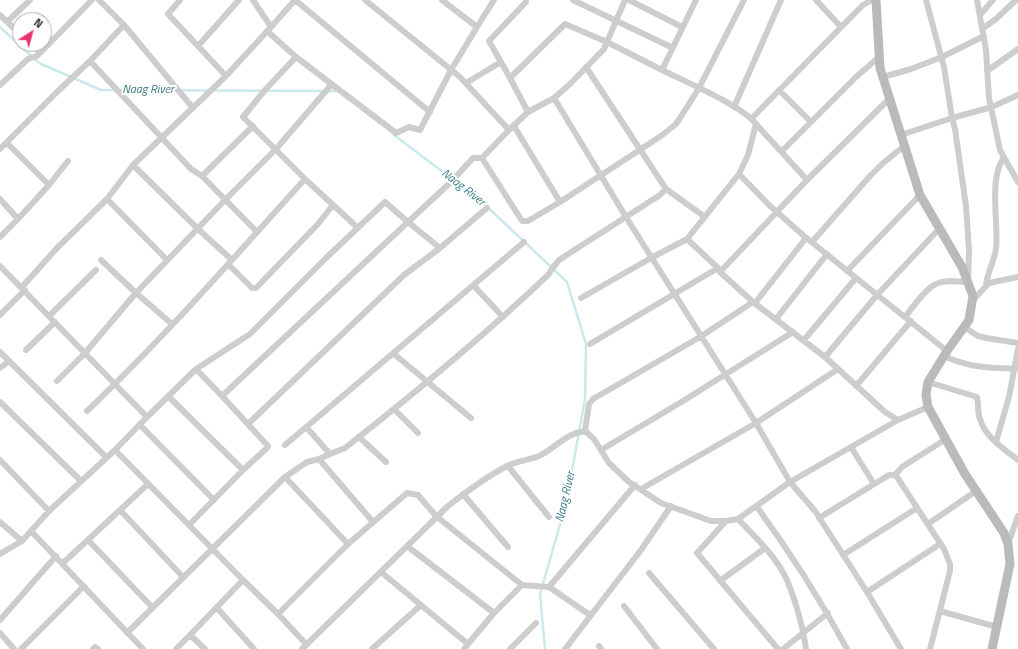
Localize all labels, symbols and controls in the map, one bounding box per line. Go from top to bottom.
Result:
north arrow [12,12,52,52]
text: N [31,14,46,32]
water label: Naag River [122,83,174,97]
water label: Naag River [438,166,488,210]
water label: Naag River [553,470,579,524]

